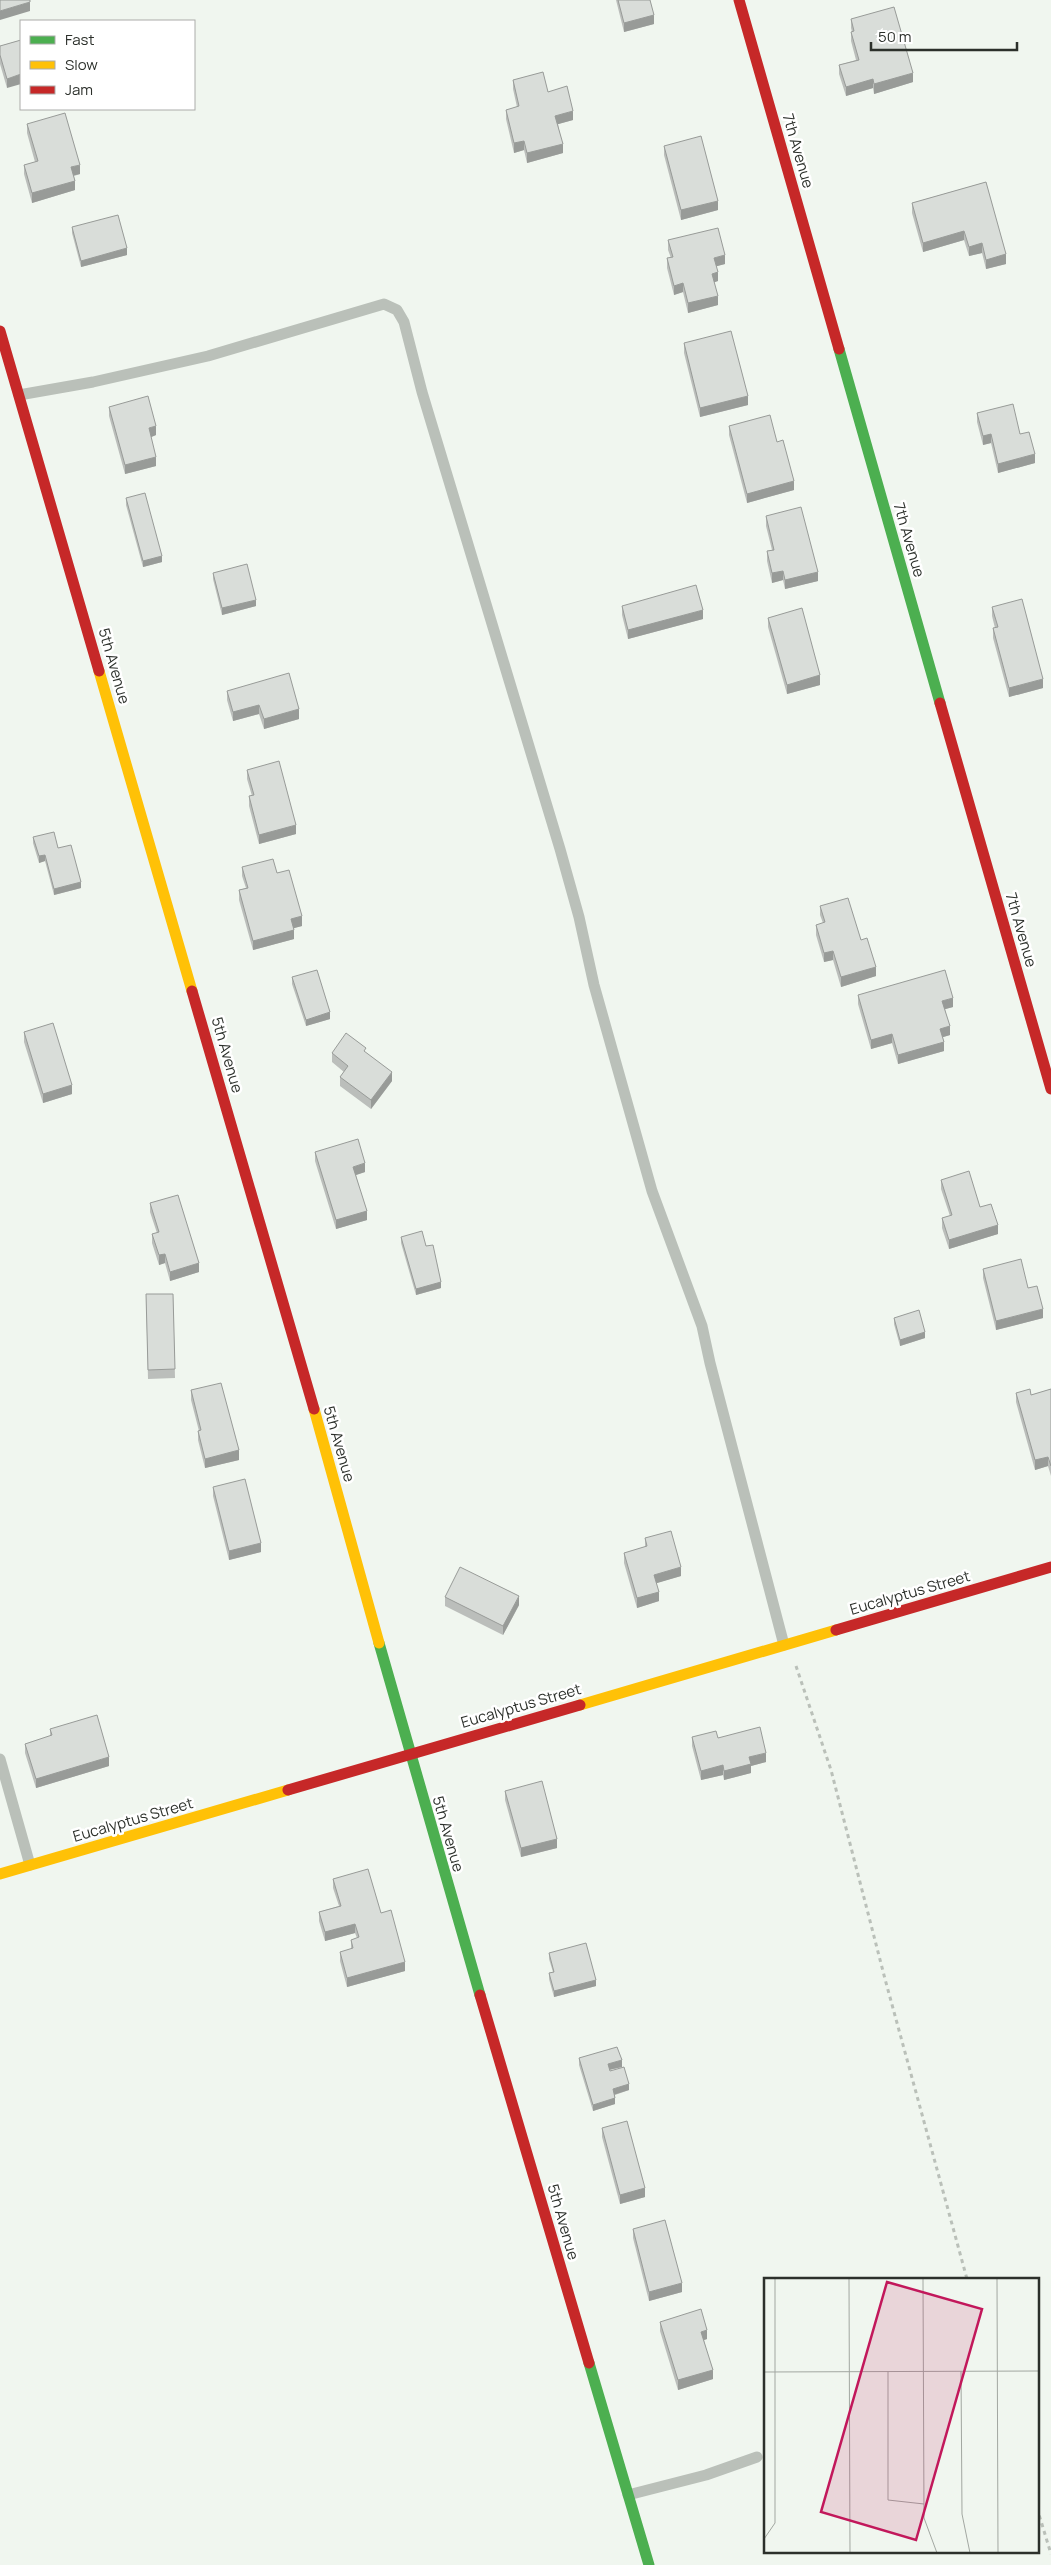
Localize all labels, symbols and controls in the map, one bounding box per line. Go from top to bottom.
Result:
legend [20,20,195,110]
scale bar [871,20,1017,52]
text: 50 m [878,26,912,47]
text: Fast [65,29,94,50]
text: Slow [65,54,98,75]
text: Jam [65,79,93,100]
street label: 7th Avenue [778,111,819,191]
street label: 7th Avenue [889,500,930,580]
street label: 5th Avenue [94,626,135,706]
street label: 7th Avenue [1001,890,1042,970]
street label: 5th Avenue [207,1015,248,1095]
street label: 5th Avenue [319,1404,360,1484]
street label: Eucalyptus Street [847,1565,972,1620]
street label: Eucalyptus Street [458,1678,583,1733]
street label: Eucalyptus Street [70,1792,195,1847]
street label: 5th Avenue [428,1794,469,1874]
street label: 5th Avenue [543,2182,584,2262]
inset map [764,2278,1038,2552]

